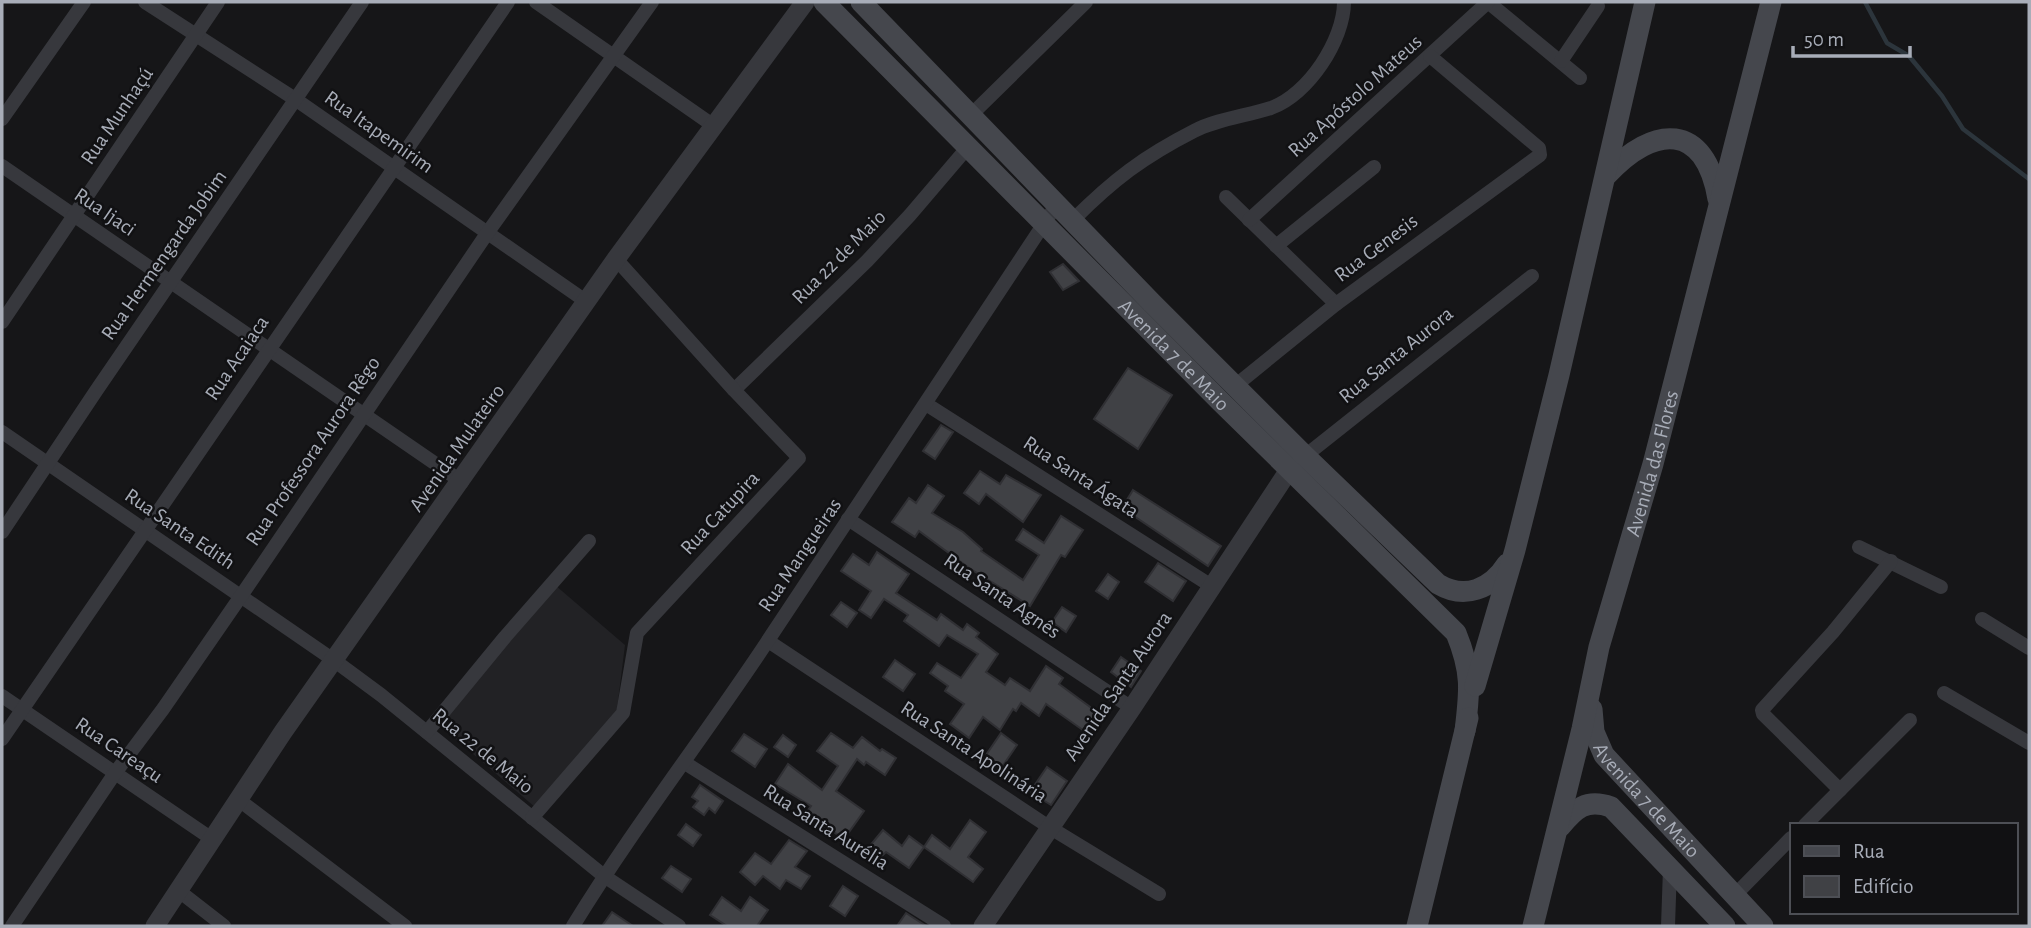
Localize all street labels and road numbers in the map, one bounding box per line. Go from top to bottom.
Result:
street label: Rua Apóstolo Mateus [1284,31,1426,161]
street label: Rua Munhaçú [77,63,157,168]
street label: Rua Itapemirim [321,87,437,177]
street label: Rua Hermengarda Jobim [97,166,231,344]
street label: Rua Ijaci [70,184,140,240]
street label: Rua 22 de Maio [788,206,890,308]
street label: Rua Genesis [1330,210,1422,286]
street label: Avenida 7 de Maio [1115,295,1234,415]
street label: Rua Santa Aurora [1335,303,1457,407]
street label: Rua Acaiaca [201,312,273,404]
street label: Rua Professora Aurora Rêgo [242,353,384,549]
street label: Avenida Mulateiro [405,381,509,515]
street label: Avenida das Flores [1622,388,1682,539]
street label: Rua Santa Ágata [1020,430,1144,522]
street label: Rua Catupira [676,467,764,559]
street label: Rua Santa Edith [121,485,239,573]
street label: Rua Mangueiras [755,495,845,615]
street label: Rua Santa Agnês [940,549,1064,643]
street label: Avenida Santa Aurora [1060,607,1176,764]
street label: Rua Santa Apolinária [897,697,1051,807]
street label: Rua 22 de Maio [429,704,537,798]
street label: Rua Careaçu [71,713,167,787]
street label: Avenida 7 de Maio [1590,740,1704,862]
street label: Rua Santa Aurélia [760,780,893,874]

